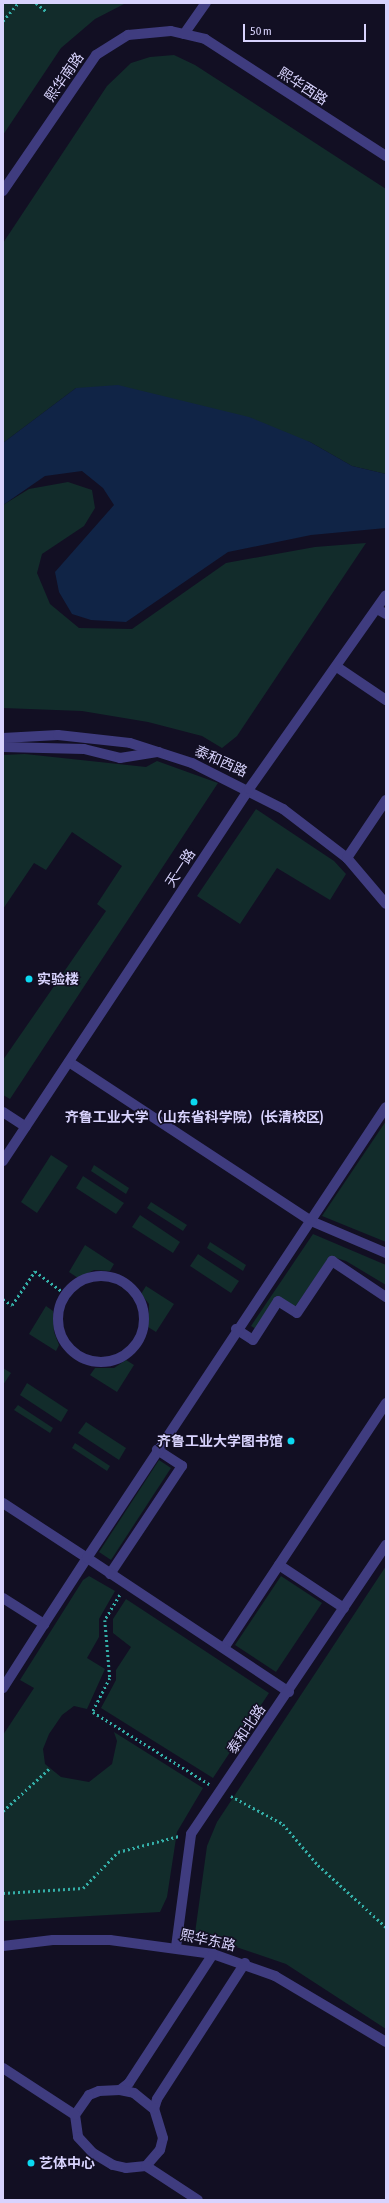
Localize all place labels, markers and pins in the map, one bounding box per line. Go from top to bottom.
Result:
place label: 实验楼 [37,971,79,987]
marker: 实验楼 [24,974,34,984]
marker: 齐鲁工业大学（山东省科学院）(长清校区) [189,1097,199,1107]
place label: 齐鲁工业大学（山东省科学院）(长清校区) [65,1109,323,1125]
place label: 齐鲁工业大学图书馆 [157,1433,283,1449]
marker: 齐鲁工业大学图书馆 [286,1436,296,1446]
place label: 艺体中心 [39,2155,95,2171]
marker: 艺体中心 [26,2158,36,2168]

